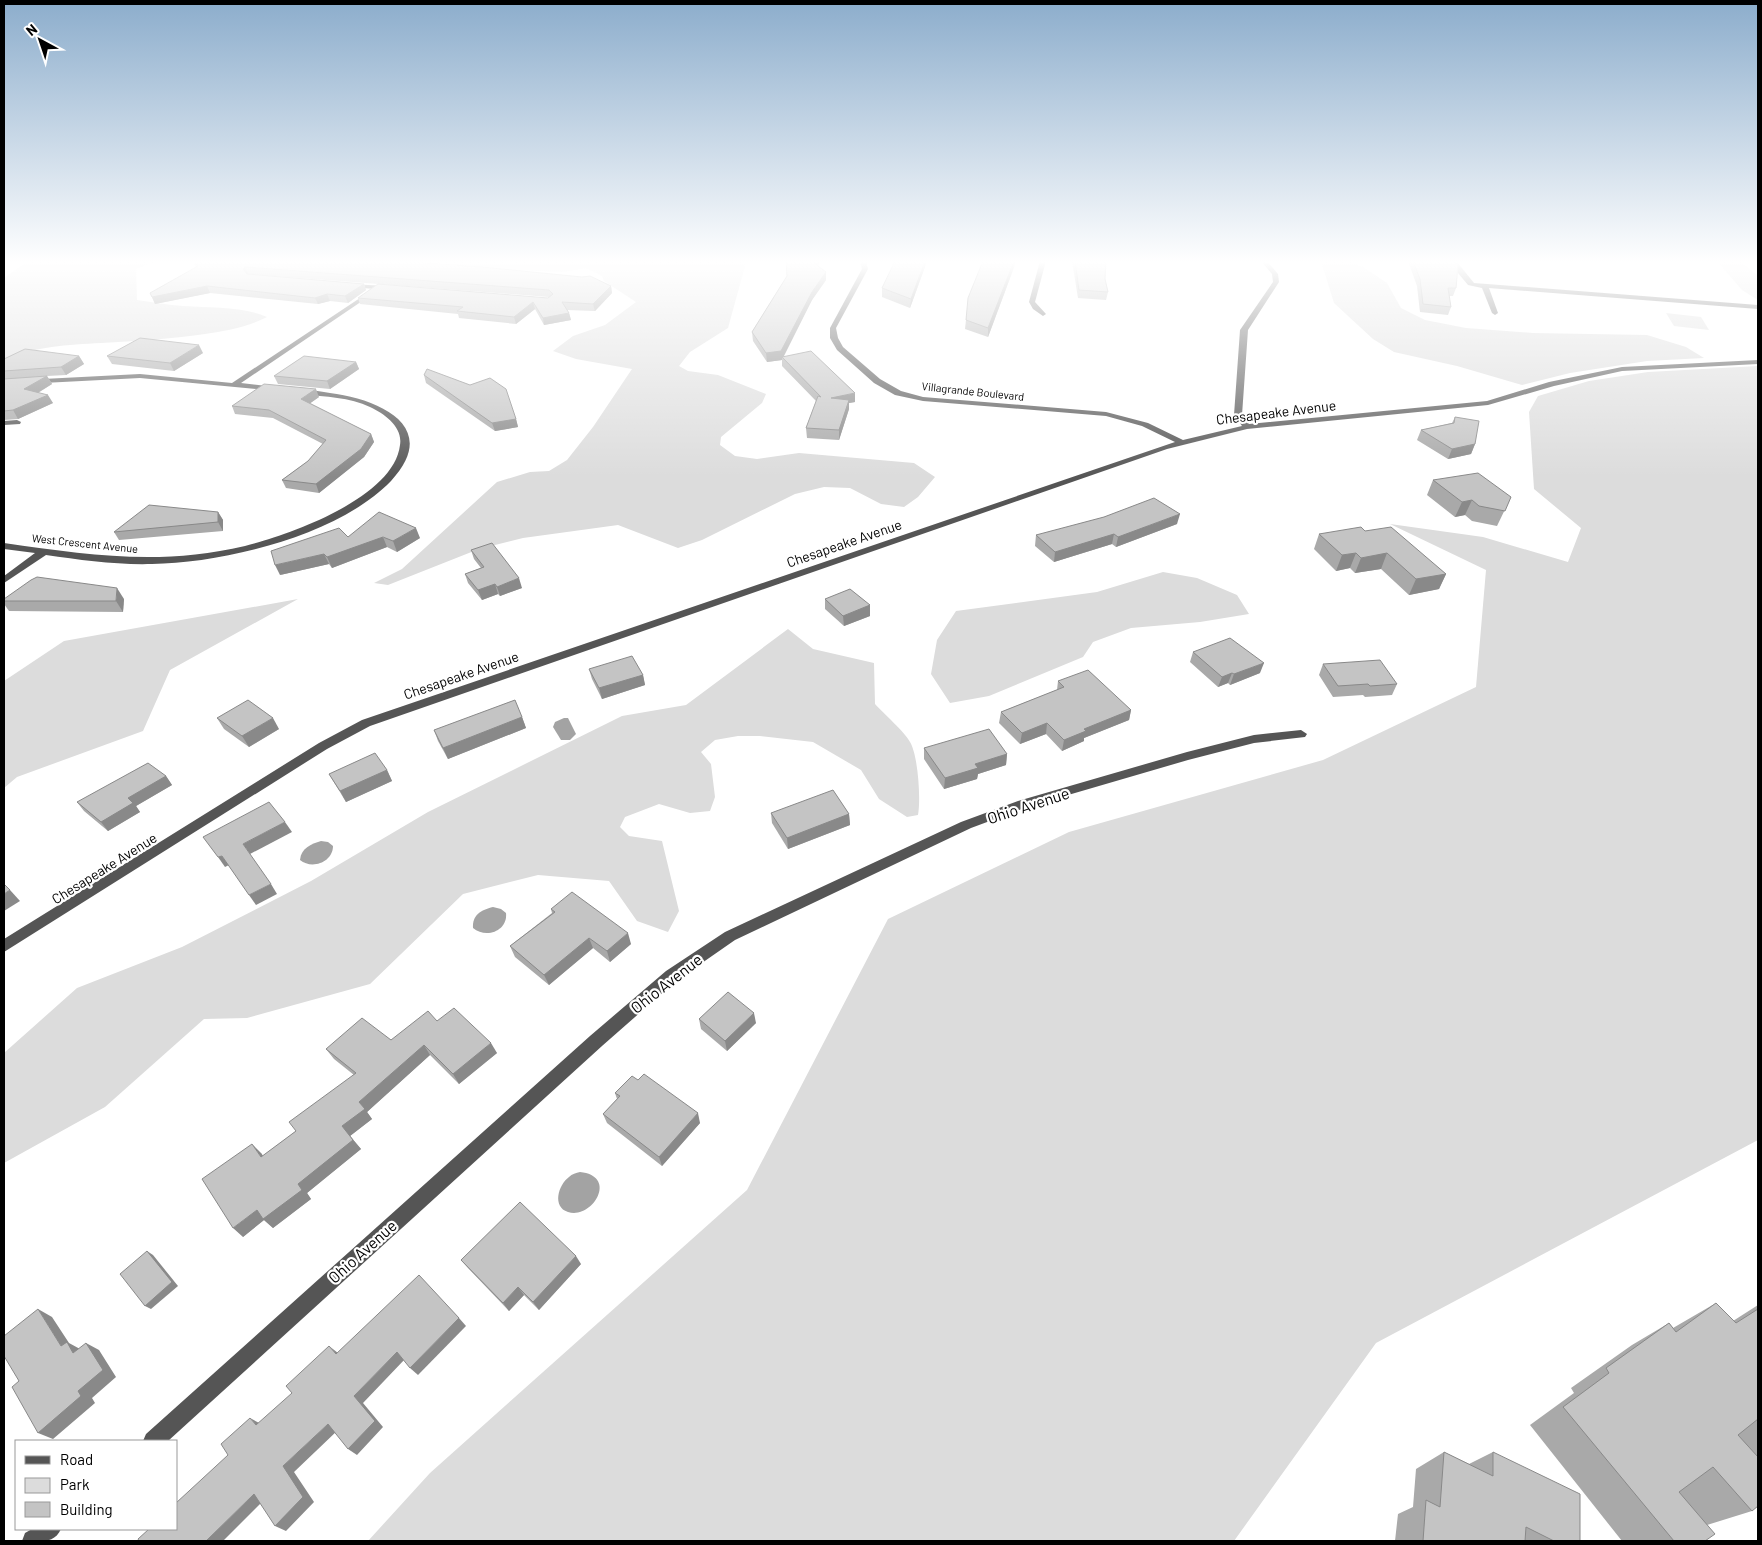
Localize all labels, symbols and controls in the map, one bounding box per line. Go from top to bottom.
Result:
north arrow [15,15,65,65]
text: N [22,20,40,39]
street label: Villagrande Boulevard [921,379,1025,403]
street label: Chesapeake Avenue [1215,396,1337,428]
street label: Chesapeake Avenue [784,515,904,571]
street label: West Crescent Avenue [31,531,139,555]
street label: Chesapeake Avenue [401,647,521,703]
street label: Ohio Avenue [984,783,1072,827]
street label: Chesapeake Avenue [48,829,160,907]
street label: Ohio Avenue [626,949,706,1017]
street label: Ohio Avenue [324,1215,400,1287]
legend [15,1440,178,1530]
text: Road [60,1450,93,1468]
text: Park [60,1475,90,1493]
text: Building [60,1500,113,1518]

